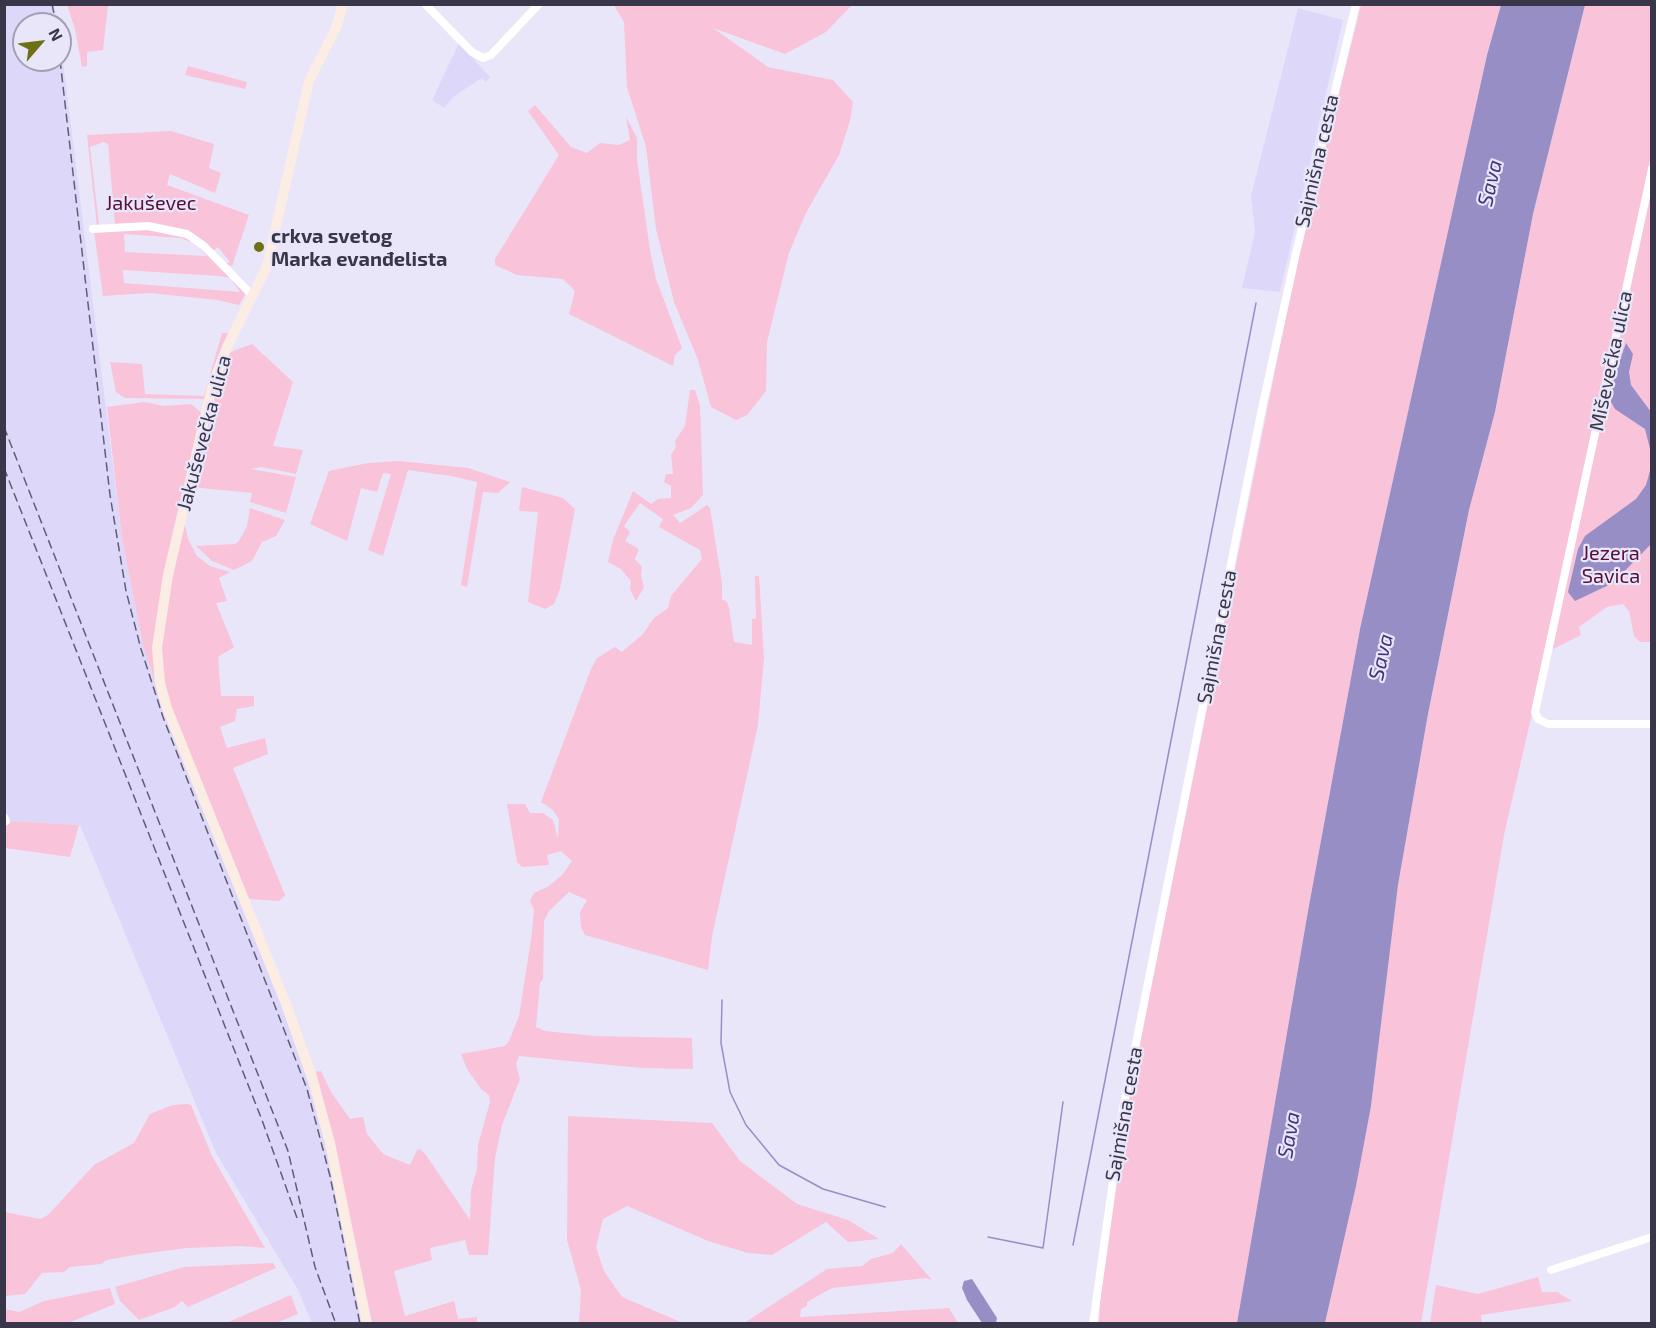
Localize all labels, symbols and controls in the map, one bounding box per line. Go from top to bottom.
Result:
north arrow [12,12,72,72]
text: N [45,25,68,44]
street label: Sajmišna cesta [1290,92,1344,230]
water label: Sava [1472,157,1508,209]
park label: Jakuševec [105,191,197,215]
place label: crkva svetog Marka evanđelista [271,224,447,271]
marker: crkva svetog Marka evanđelista [252,240,266,254]
street label: Miševečka ulica [1584,289,1638,433]
street label: Jakuševečka ulica [172,353,236,513]
park label: Jezera Savica [1582,541,1640,588]
street label: Sajmišna cesta [1192,568,1242,706]
water label: Sava [1363,631,1399,683]
street label: Sajmišna cesta [1100,1045,1148,1183]
water label: Sava [1273,1110,1305,1160]

